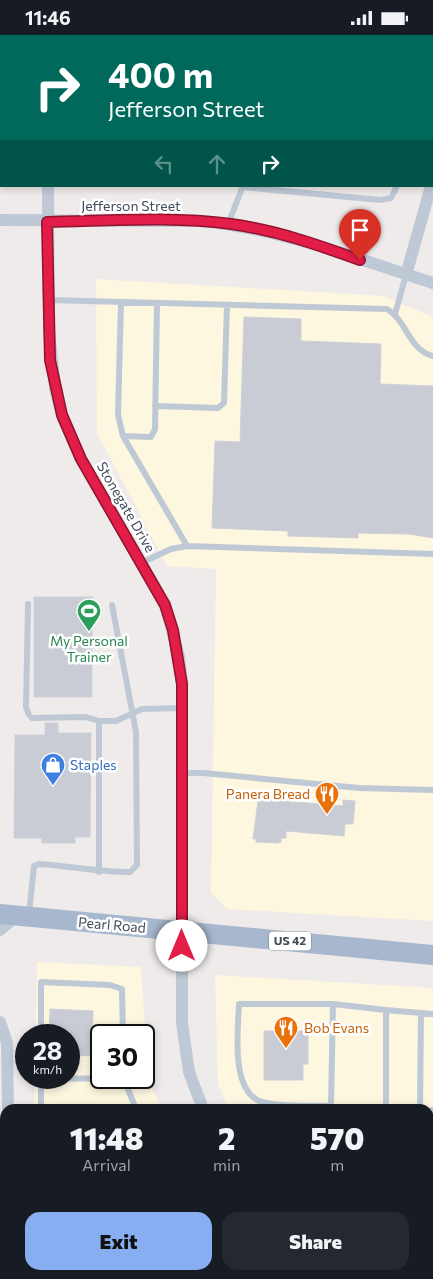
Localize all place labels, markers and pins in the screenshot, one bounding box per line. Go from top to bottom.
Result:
pin [339,209,381,260]
sports icon: My Personal Trainer [76,598,102,632]
place label: My Personal Trainer [50,632,128,665]
shop icon: Staples [40,752,66,786]
place label: Staples [70,756,117,773]
restaurant icon: Panera Bread [314,781,340,815]
place label: Panera Bread [226,785,310,802]
restaurant icon: Bob Evans [273,1015,299,1049]
place label: Bob Evans [304,1019,369,1036]

